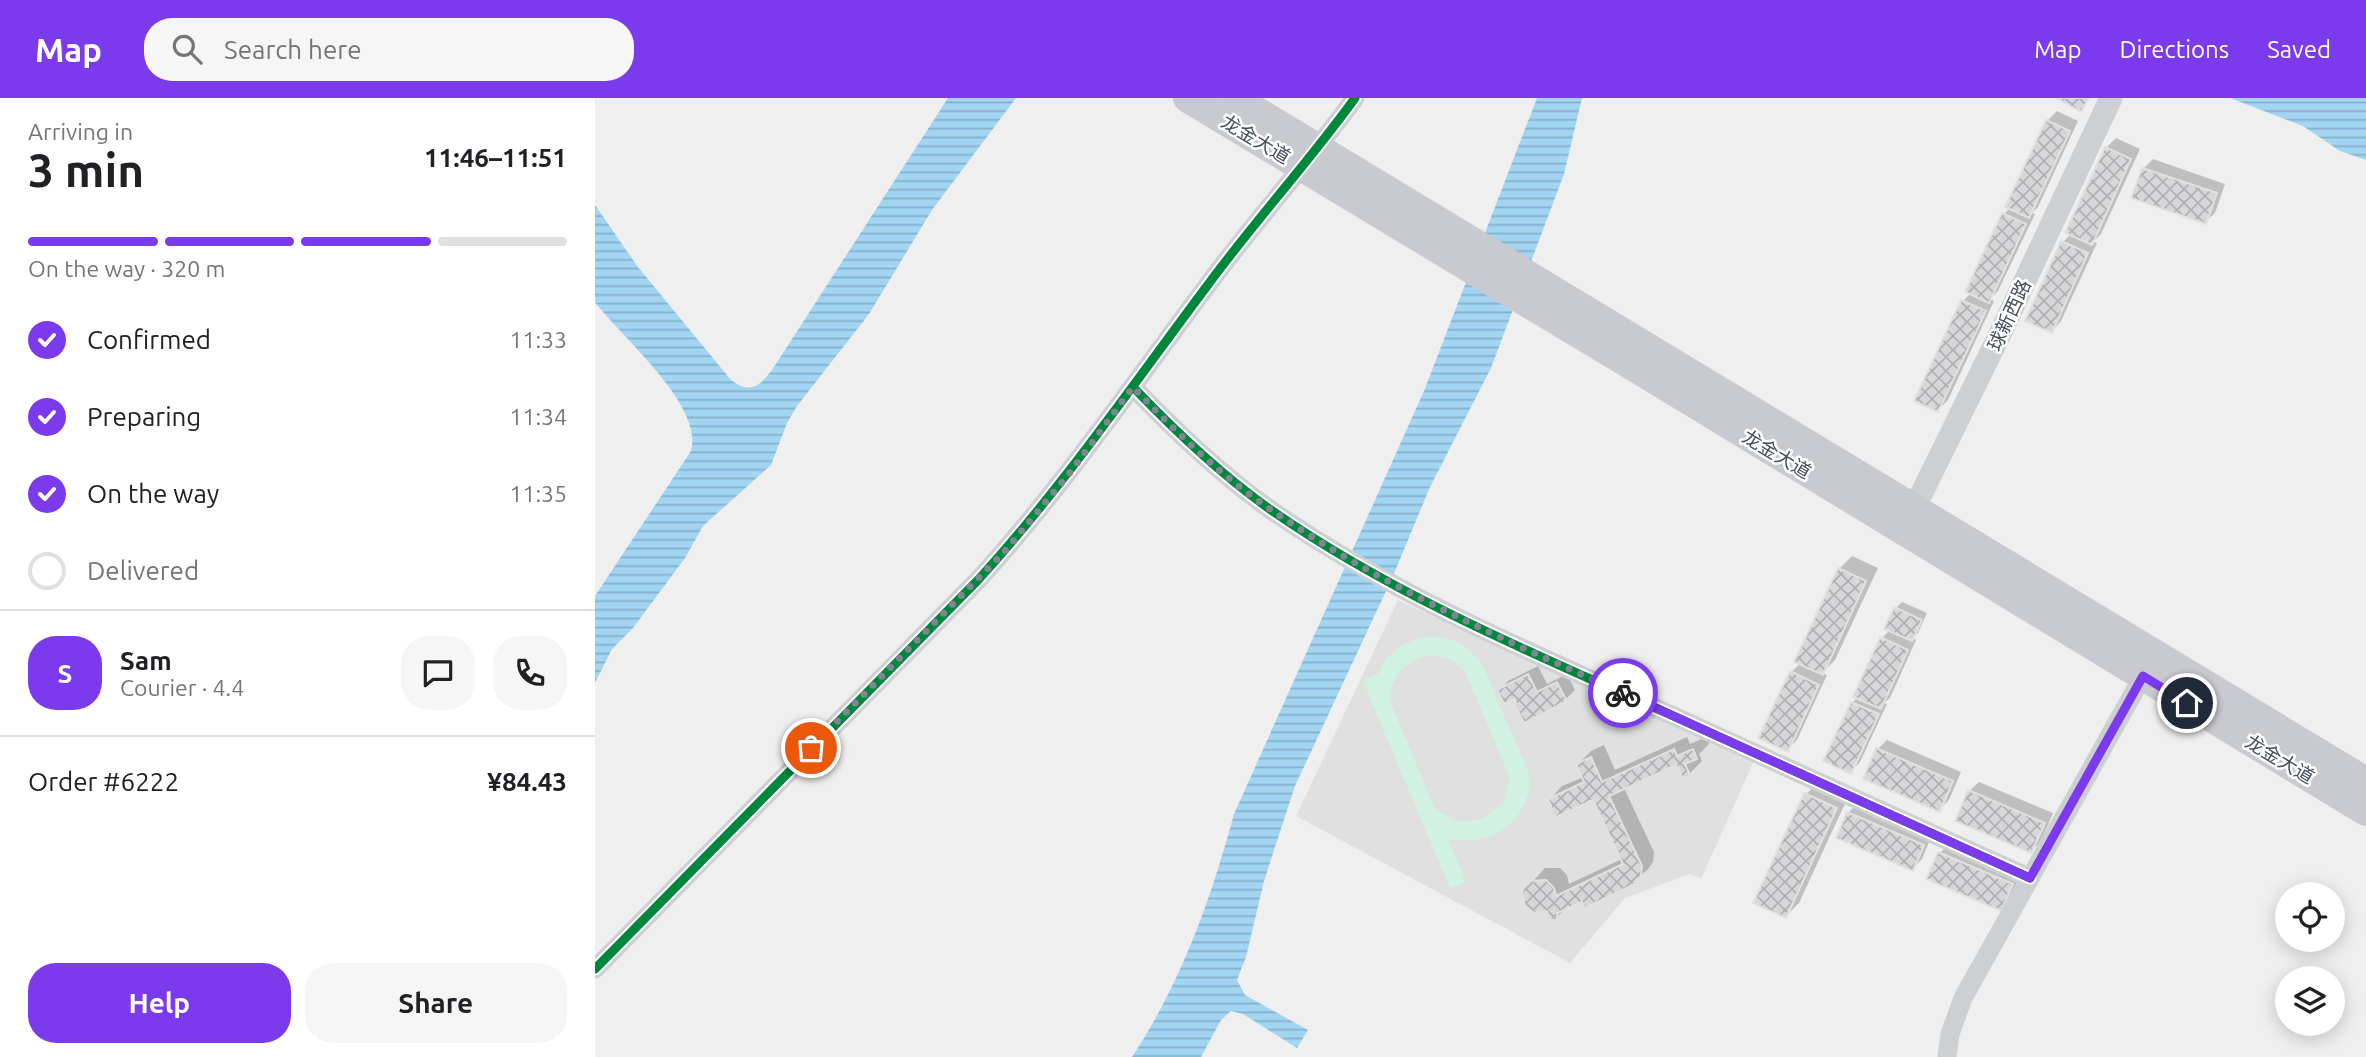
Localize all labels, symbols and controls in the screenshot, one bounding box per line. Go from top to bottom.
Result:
search box [144,18,634,81]
icon: search [168,30,206,68]
text: Map [35,31,102,68]
text: Search here [224,35,362,64]
text: Map [2034,36,2081,63]
text: Directions [2119,36,2229,63]
text: Saved [2267,36,2331,63]
street label: 龙金大道 [1218,110,1294,168]
text: Arriving in [28,119,133,144]
text: 11:46–11:51 [424,143,567,172]
text: 3 min [28,144,144,196]
text: On the way · 320 m [28,256,225,281]
street label: 球新西路 [1983,276,2035,354]
icon: check [28,321,66,359]
text: Confirmed [87,325,211,354]
text: 11:33 [509,327,567,352]
icon: check [28,398,66,436]
text: Preparing [87,402,201,431]
text: 11:34 [509,404,567,429]
street label: 龙金大道 [1739,425,1815,483]
icon: check [28,475,66,513]
text: On the way [87,479,219,508]
text: 11:35 [509,481,567,506]
text: Delivered [87,556,199,585]
button: chat [401,636,475,710]
button: phone [493,636,567,710]
text: Sam [120,646,172,675]
courier [1588,658,1658,728]
text: S [58,659,72,688]
pin [2157,673,2217,733]
icon: bike [1604,674,1642,712]
text: Courier · 4.4 [120,675,244,700]
icon: home [2168,684,2206,722]
pin [781,718,841,778]
icon: bag [792,729,830,767]
street label: 龙金大道 [2242,730,2318,788]
text: Order #6222 [28,767,179,796]
text: ¥84.43 [487,767,567,796]
map controls [2275,882,2345,1036]
button: locate [2275,882,2345,952]
button: Help [28,963,291,1043]
button: Share [305,963,567,1043]
button: layers [2275,966,2345,1036]

